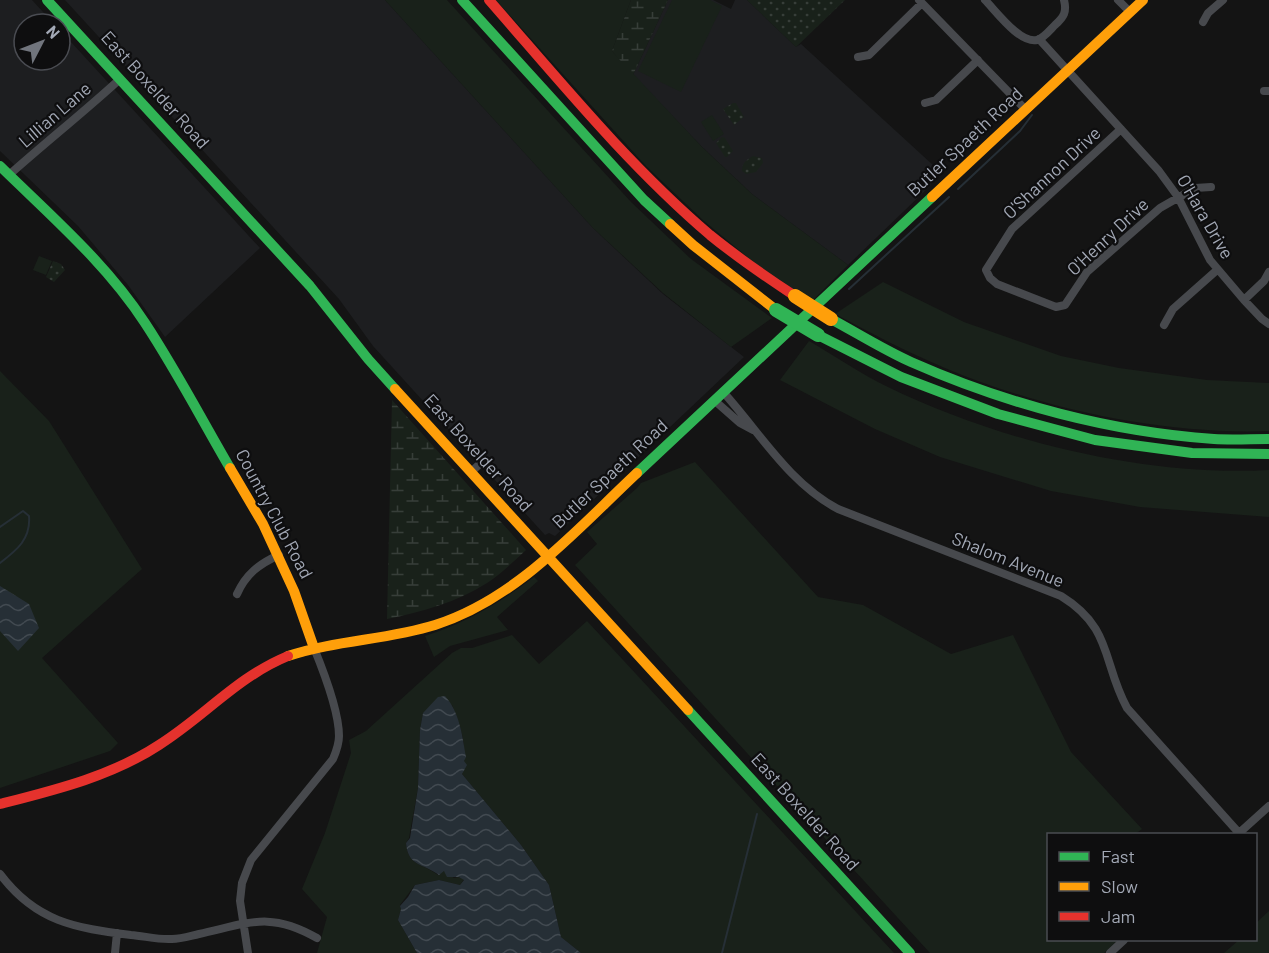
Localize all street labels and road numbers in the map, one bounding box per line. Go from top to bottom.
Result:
street label: East Boxelder Road [97,26,214,153]
street label: Lillian Lane [14,77,95,152]
street label: Butler Spaeth Road [902,82,1027,200]
street label: O'Shannon Drive [998,121,1105,223]
street label: O'Hara Drive [1173,170,1239,263]
street label: O'Henry Drive [1062,193,1153,280]
street label: East Boxelder Road [420,389,537,516]
street label: Butler Spaeth Road [547,414,672,532]
street label: Country Club Road [231,445,318,582]
street label: Shalom Avenue [949,527,1068,592]
street label: East Boxelder Road [747,748,864,875]

